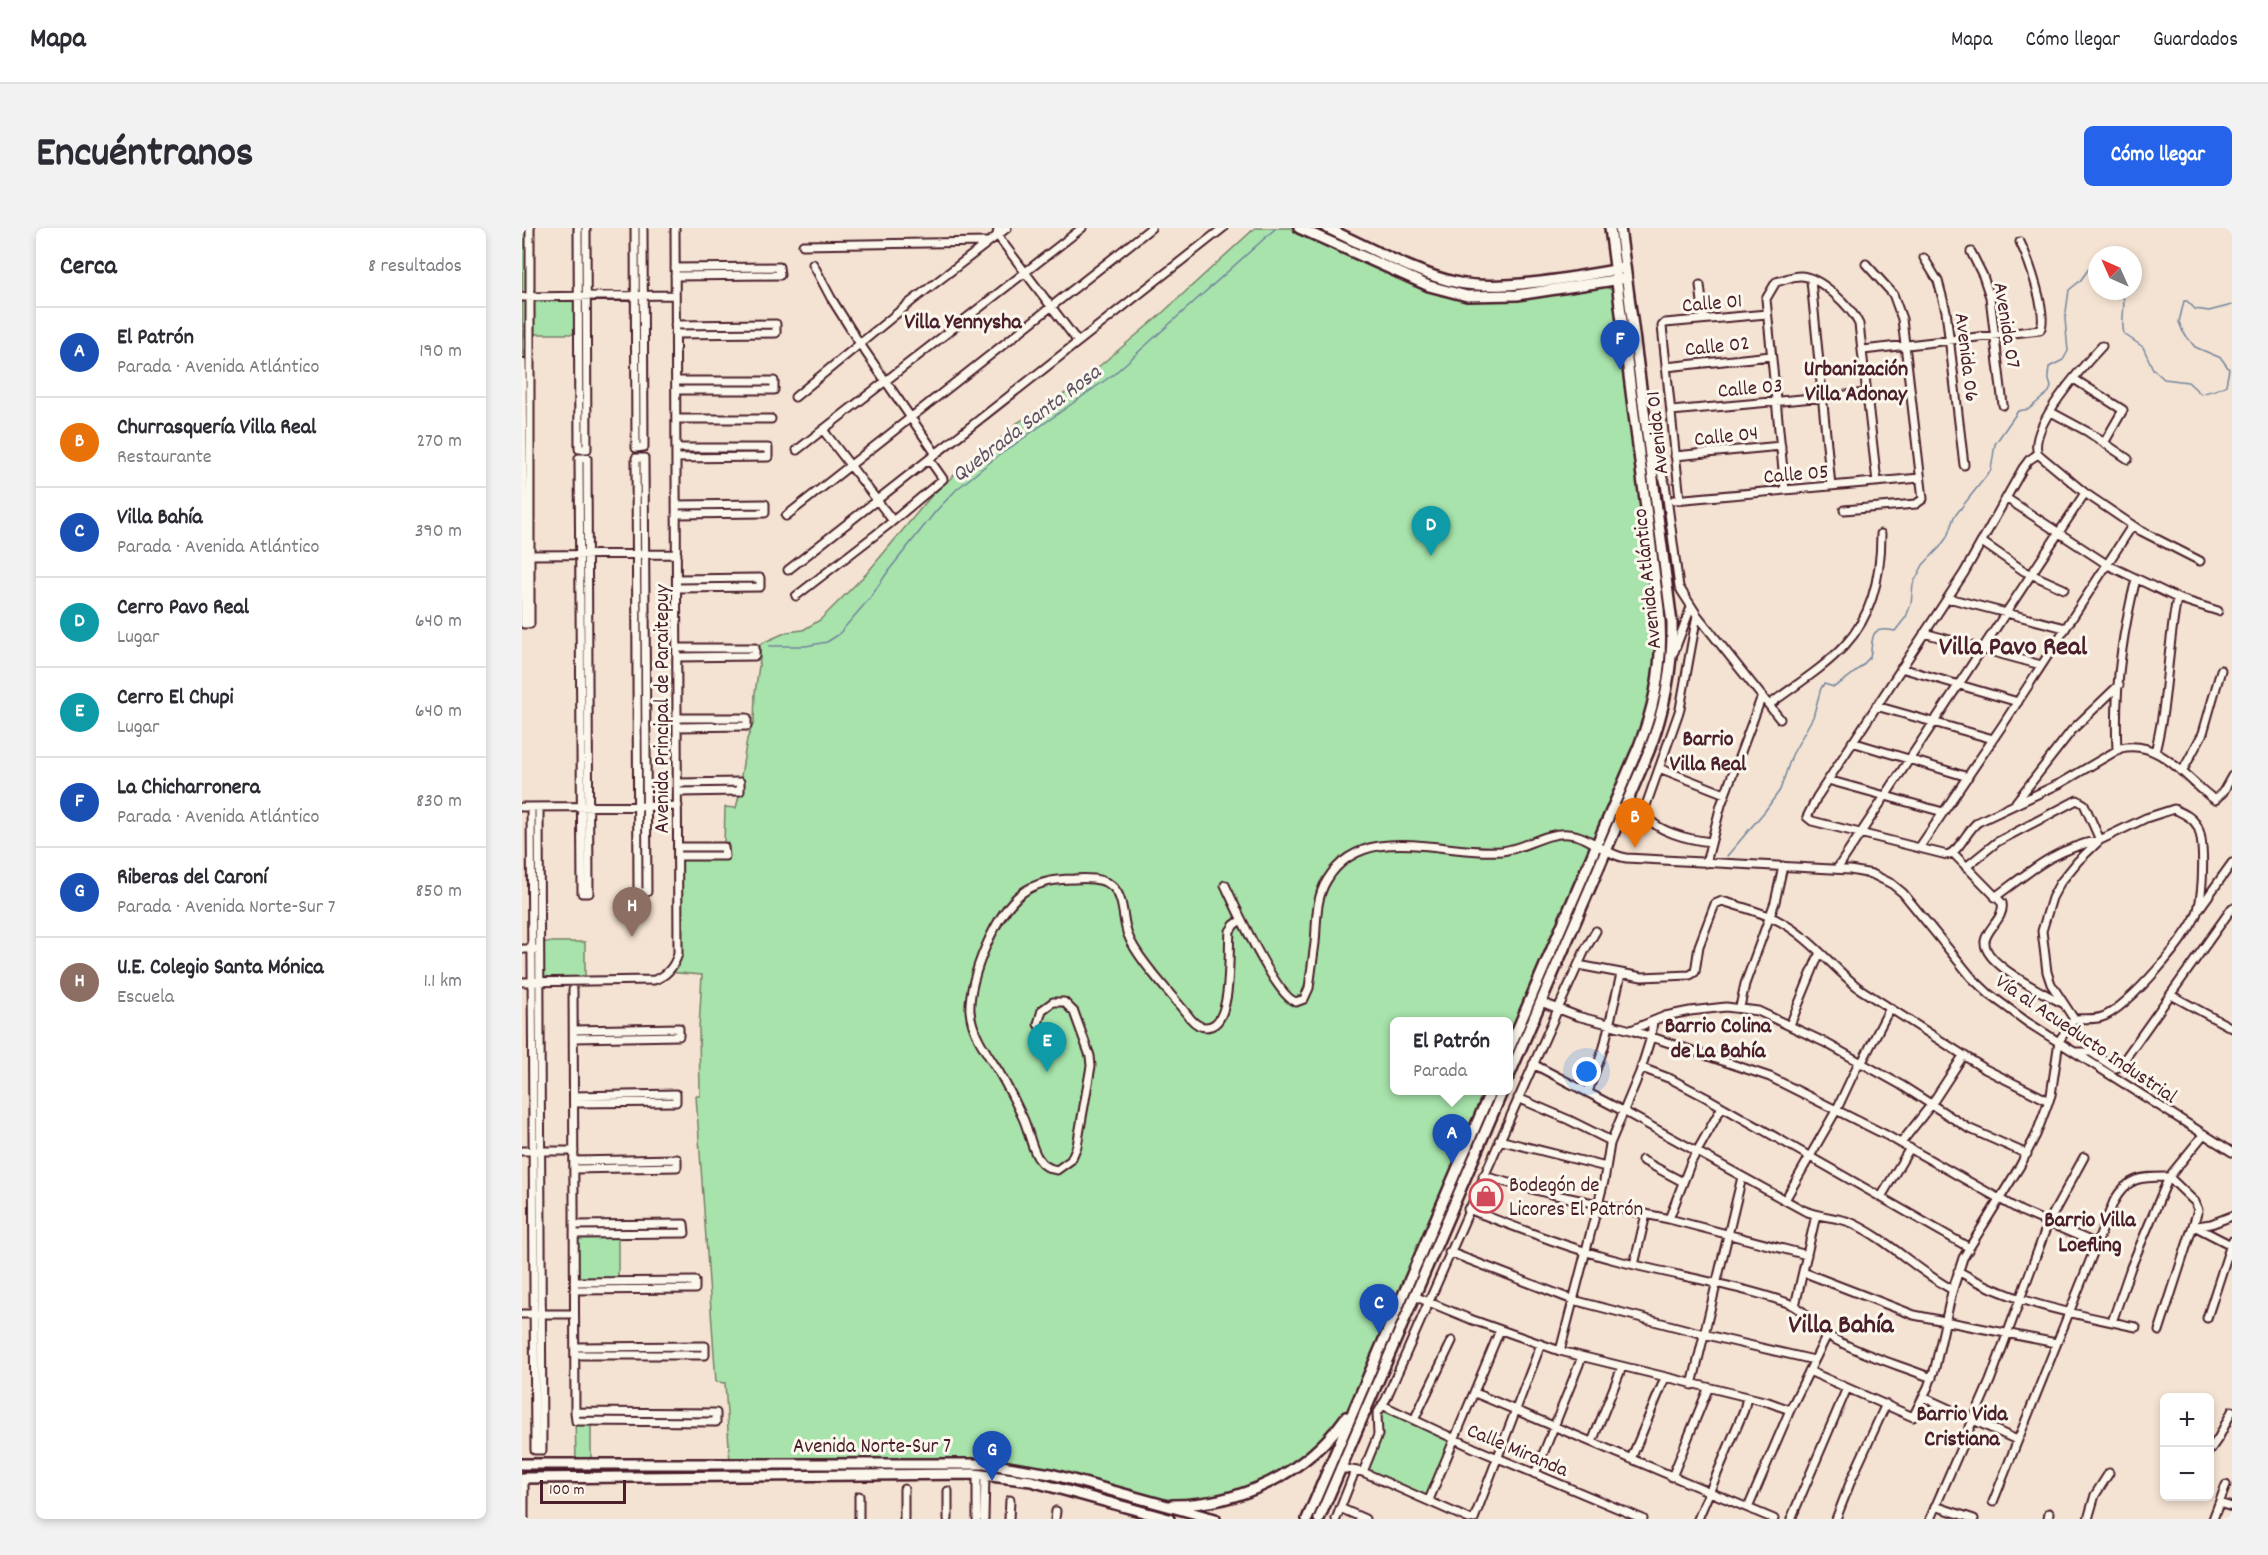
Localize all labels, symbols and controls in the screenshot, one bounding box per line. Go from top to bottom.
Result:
text: Mapa [30,21,86,61]
text: Mapa [1951,26,1993,56]
text: Cómo llegar [2026,26,2120,56]
text: Guardados [2153,26,2238,56]
text: Encuéntranos [36,126,254,186]
button: Cómo llegar [2084,126,2232,186]
north arrow [2088,246,2142,300]
text: Cerca [60,249,117,286]
text: 8 resultados [368,253,462,281]
street label: Avenida 07 [1983,280,2027,371]
street label: Calle 01 [1681,287,1744,323]
district label: Villa Yennysha [904,308,1022,339]
street label: Avenida 06 [1945,311,1985,403]
pin: F [1600,320,1640,370]
text: El Patrón [117,323,194,354]
street label: Calle 02 [1683,330,1751,366]
text: A [74,338,85,366]
text: 190 m [419,338,462,366]
text: Parada · Avenida Atlántico [117,354,319,382]
district label: Urbanización Villa Adonay [1804,355,1908,411]
water label: Quebrada Santa Rosa [946,357,1109,491]
street label: Calle 03 [1717,372,1784,408]
street label: Avenida 01 [1640,390,1678,476]
text: Churrasquería Villa Real [117,413,316,444]
street label: Calle 04 [1693,420,1760,456]
text: B [75,428,84,456]
text: 270 m [416,428,462,456]
text: Restaurante [117,444,212,472]
street label: Calle 05 [1762,458,1830,494]
text: Villa Bahía [117,503,203,534]
pin: D [1412,506,1450,556]
street label: Avenida Atlántico [1627,507,1671,651]
text: C [75,518,84,546]
text: 390 m [415,518,462,546]
text: Parada · Avenida Atlántico [117,534,319,562]
street label: Avenida Principal de Paraitepuy [649,584,679,834]
text: Cerro Pavo Real [117,593,249,624]
text: D [74,608,85,636]
text: 640 m [415,608,462,636]
text: Lugar [117,624,159,652]
district label: Villa Pavo Real [1939,629,2088,668]
text: Cerro El Chupi [117,683,234,714]
text: E [75,698,84,726]
text: 640 m [415,698,462,726]
text: Lugar [117,714,159,742]
district label: Barrio Villa Real [1670,725,1747,781]
text: La Chicharronera [117,773,260,804]
text: F [75,788,84,816]
text: 830 m [416,788,462,816]
pin: B [1616,798,1654,848]
text: Parada · Avenida Atlántico [117,804,319,832]
text: Riberas del Caroní [117,863,267,894]
text: G [74,878,85,906]
text: 850 m [416,878,462,906]
pin: H [612,888,652,937]
text: Parada · Avenida Norte-Sur 7 [117,894,335,922]
text: U.E. Colegio Santa Mónica [117,953,324,984]
text: H [74,968,85,996]
text: 1.1 km [423,968,462,996]
street label: Vía al Acueducto Industrial [1988,968,2182,1113]
text: Escuela [117,984,174,1012]
district label: Barrio Colina de La Bahía [1665,1012,1772,1068]
popup [1390,1017,1513,1095]
pin: E [1028,1022,1066,1072]
text: El Patrón [1413,1027,1490,1058]
your location [1572,1057,1601,1086]
text: Parada [1413,1058,1467,1086]
pin: A [1432,1114,1472,1164]
place label: Bodegón de Licores El Patrón [1509,1172,1643,1226]
shop icon: Bodegón de Licores El Patrón [1468,1178,1504,1214]
district label: Barrio Villa Loefling [2044,1206,2136,1262]
pin: C [1360,1284,1398,1334]
district label: Villa Bahía [1788,1307,1895,1346]
map controls [2160,1393,2214,1501]
button: + [2160,1393,2214,1447]
district label: Barrio Vida Cristiana [1916,1400,2008,1456]
street label: Calle Miranda [1462,1417,1573,1487]
pin: G [972,1432,1012,1481]
street label: Avenida Norte-Sur 7 [793,1433,951,1463]
button: − [2160,1447,2214,1501]
scale bar [540,1477,626,1504]
text: 100 m [549,1479,585,1502]

